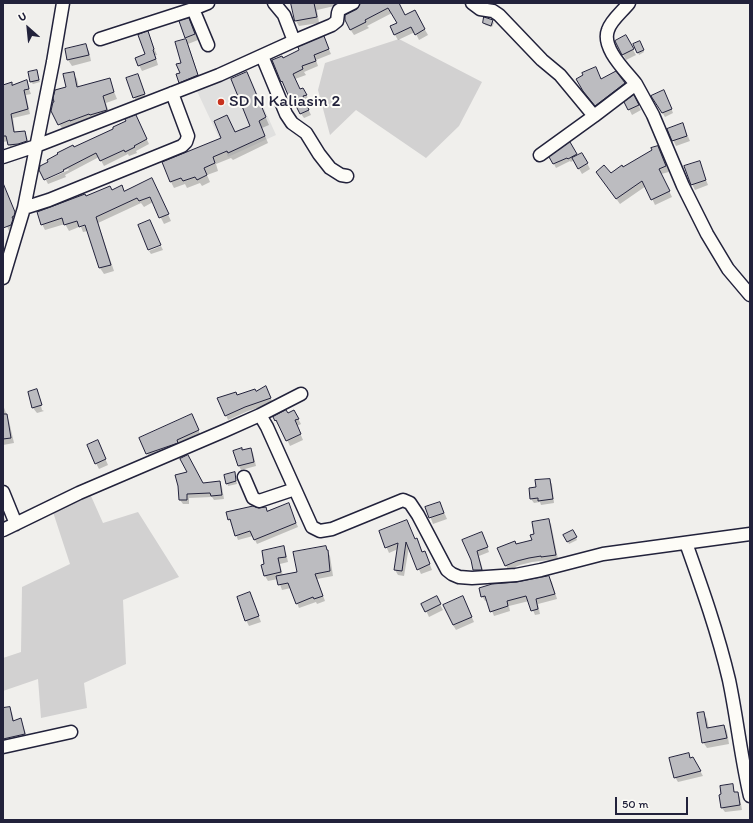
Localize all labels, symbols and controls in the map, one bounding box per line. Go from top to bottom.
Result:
north arrow [8,8,48,48]
text: U [16,9,29,24]
place label: SD N Kaliasin 2 [229,92,340,112]
marker: SD N Kaliasin 2 [216,97,226,107]
scale bar [617,789,690,815]
text: 50 m [622,797,648,811]

